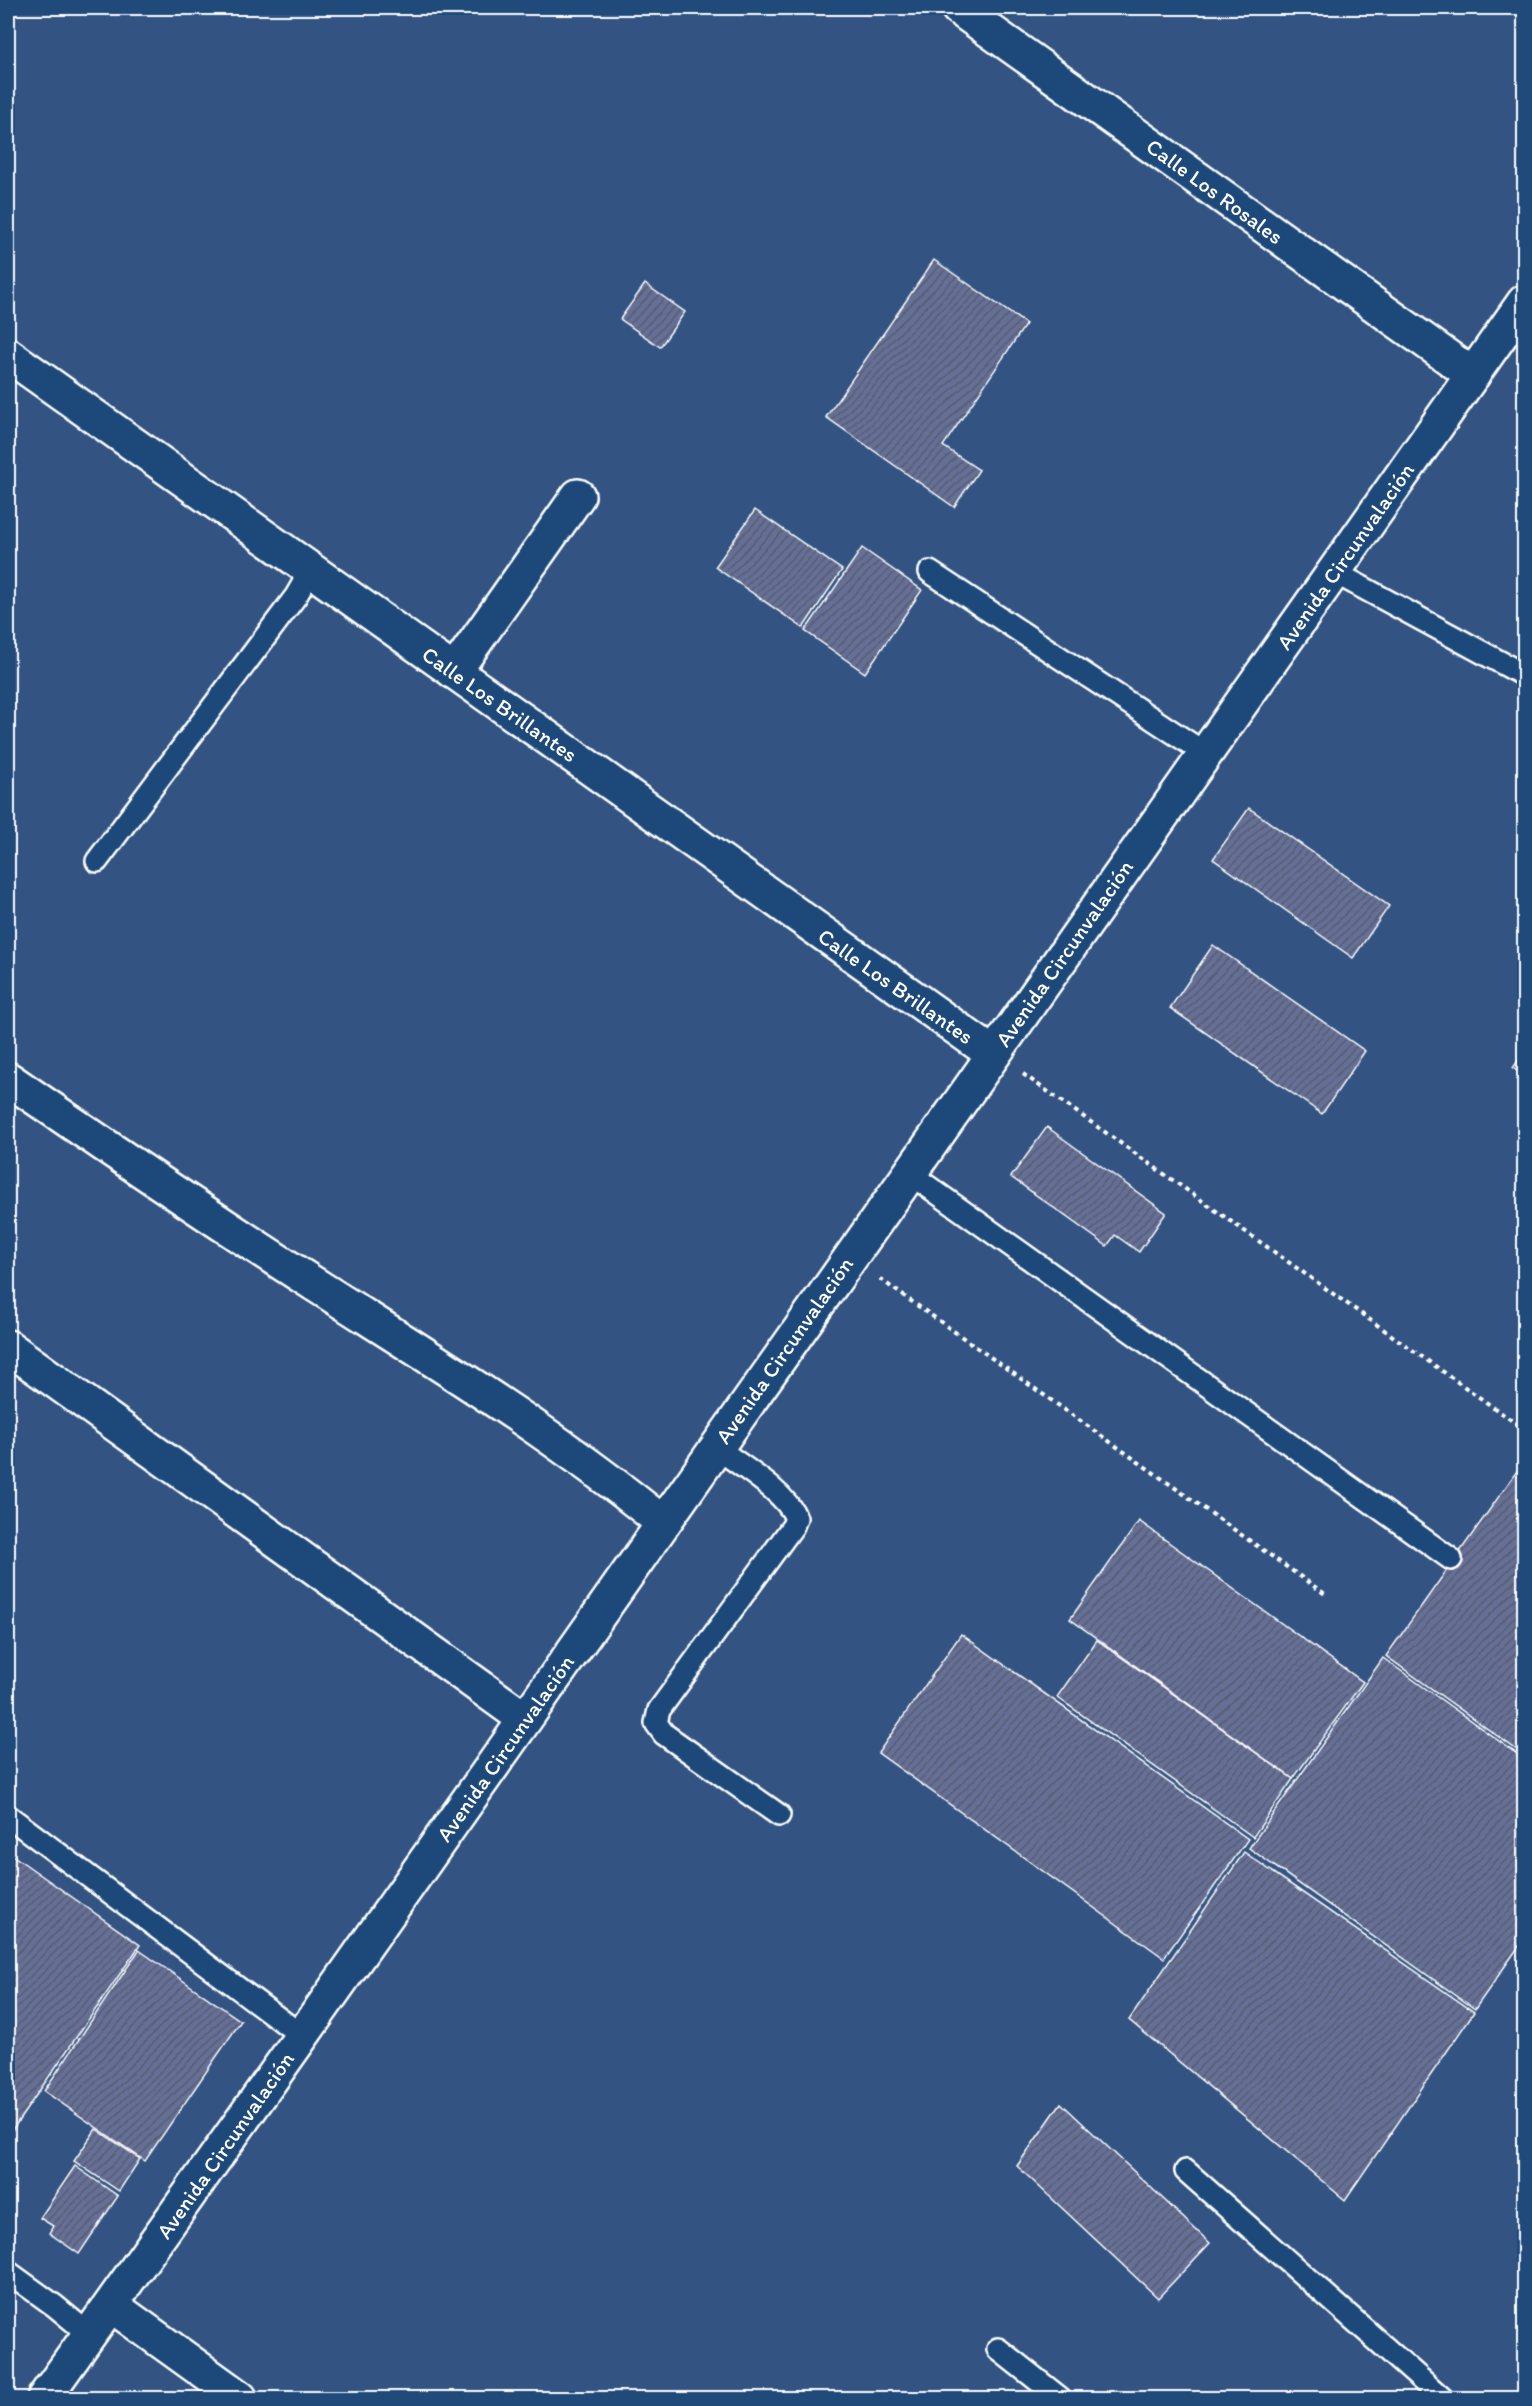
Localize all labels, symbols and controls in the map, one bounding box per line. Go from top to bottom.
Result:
street label: Calle Los Rosales [1141,133,1288,250]
street label: Avenida Circunvalación [1271,457,1420,655]
street label: Calle Los Brillantes [417,641,583,768]
street label: Avenida Circunvalación [990,854,1139,1052]
street label: Calle Los Brillantes [813,923,979,1050]
street label: Avenida Circunvalación [710,1251,859,1449]
street label: Avenida Circunvalación [431,1649,580,1847]
street label: Avenida Circunvalación [151,2046,300,2244]

